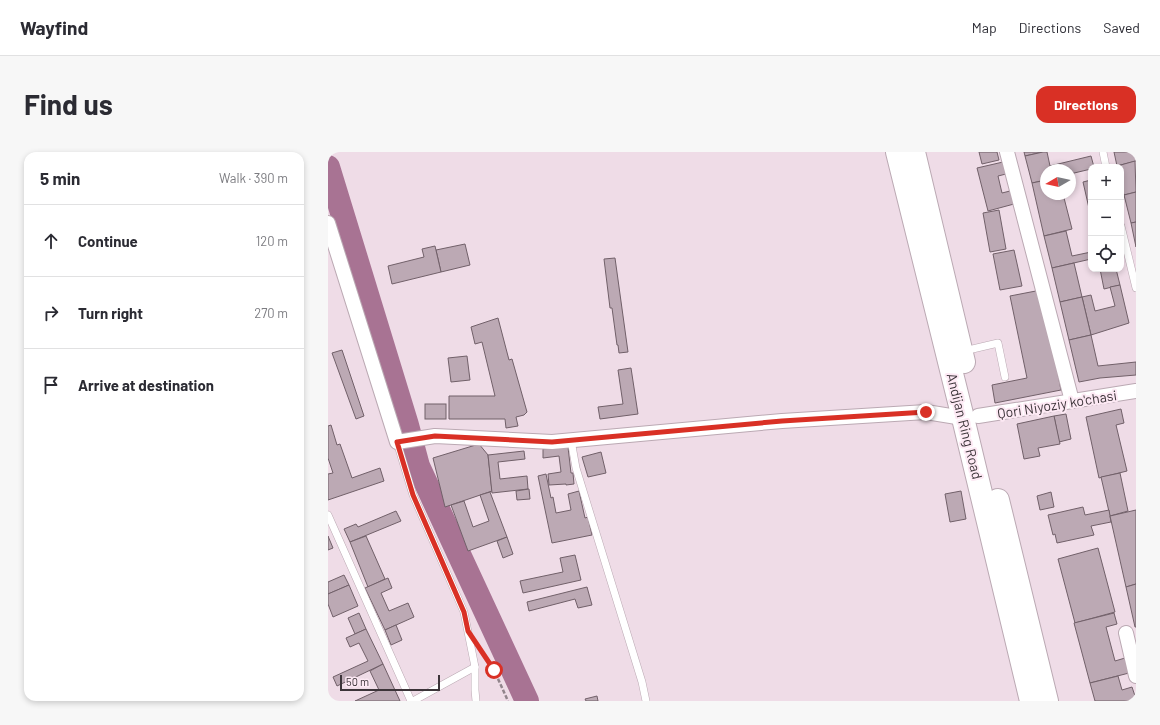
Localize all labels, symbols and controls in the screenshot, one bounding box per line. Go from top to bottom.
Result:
text: Wayfind [20,16,88,39]
text: Map [972,19,997,36]
text: Directions [1019,19,1081,36]
text: Saved [1103,19,1140,36]
button: Directions [1036,86,1136,123]
text: Find us [24,87,113,121]
north arrow [1040,164,1076,200]
map controls [1088,164,1124,272]
button: + [1088,164,1124,200]
text: 5 min [40,168,80,188]
text: Walk · 390 m [219,170,288,186]
button: − [1088,200,1124,236]
icon: ahead [40,230,62,252]
text: Continue [78,232,138,250]
text: 120 m [256,233,288,249]
button: locate [1088,236,1124,272]
icon: right [40,302,62,324]
text: Turn right [78,304,143,322]
text: 270 m [254,305,288,321]
street label: Andijan Ring Road [944,371,986,481]
icon: arrive [40,374,62,396]
text: Arrive at destination [78,376,214,394]
street label: Qori Niyoziy ko'chasi [996,386,1118,422]
route end [917,403,935,421]
route start [485,661,503,679]
scale bar [340,673,440,692]
text: 50 m [346,675,369,688]

